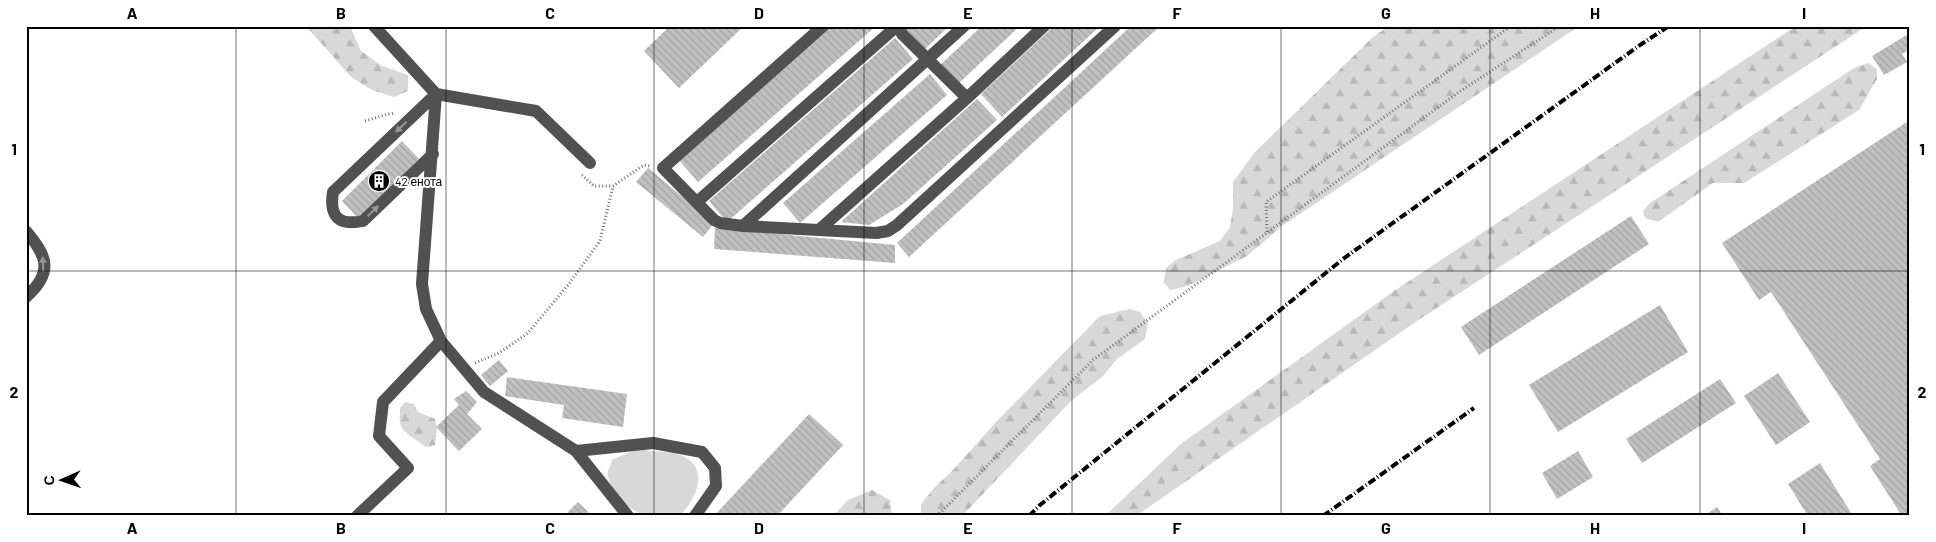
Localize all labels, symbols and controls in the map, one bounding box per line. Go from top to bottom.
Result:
text: A [127,3,138,22]
text: B [336,3,346,22]
text: C [545,3,555,22]
text: D [754,3,764,22]
text: E [963,3,973,22]
text: F [1173,3,1182,22]
text: G [1381,3,1391,22]
text: H [1590,3,1600,22]
text: I [1802,3,1806,22]
one-way arrow [396,121,408,133]
text: 1 [11,139,17,158]
text: 1 [1919,139,1925,158]
building icon: 42 енота [367,169,391,193]
place label: 42 енота [395,174,443,188]
one-way arrow [367,205,379,217]
one-way arrow [39,256,47,272]
text: 2 [10,382,19,401]
text: 2 [1918,382,1927,401]
north arrow [38,454,88,504]
text: С [40,475,57,486]
text: A [127,518,138,537]
text: B [336,518,346,537]
text: C [545,518,555,537]
text: D [754,518,764,537]
text: E [963,518,973,537]
text: F [1173,518,1182,537]
text: G [1381,518,1391,537]
text: H [1590,518,1600,537]
text: I [1802,518,1806,537]

